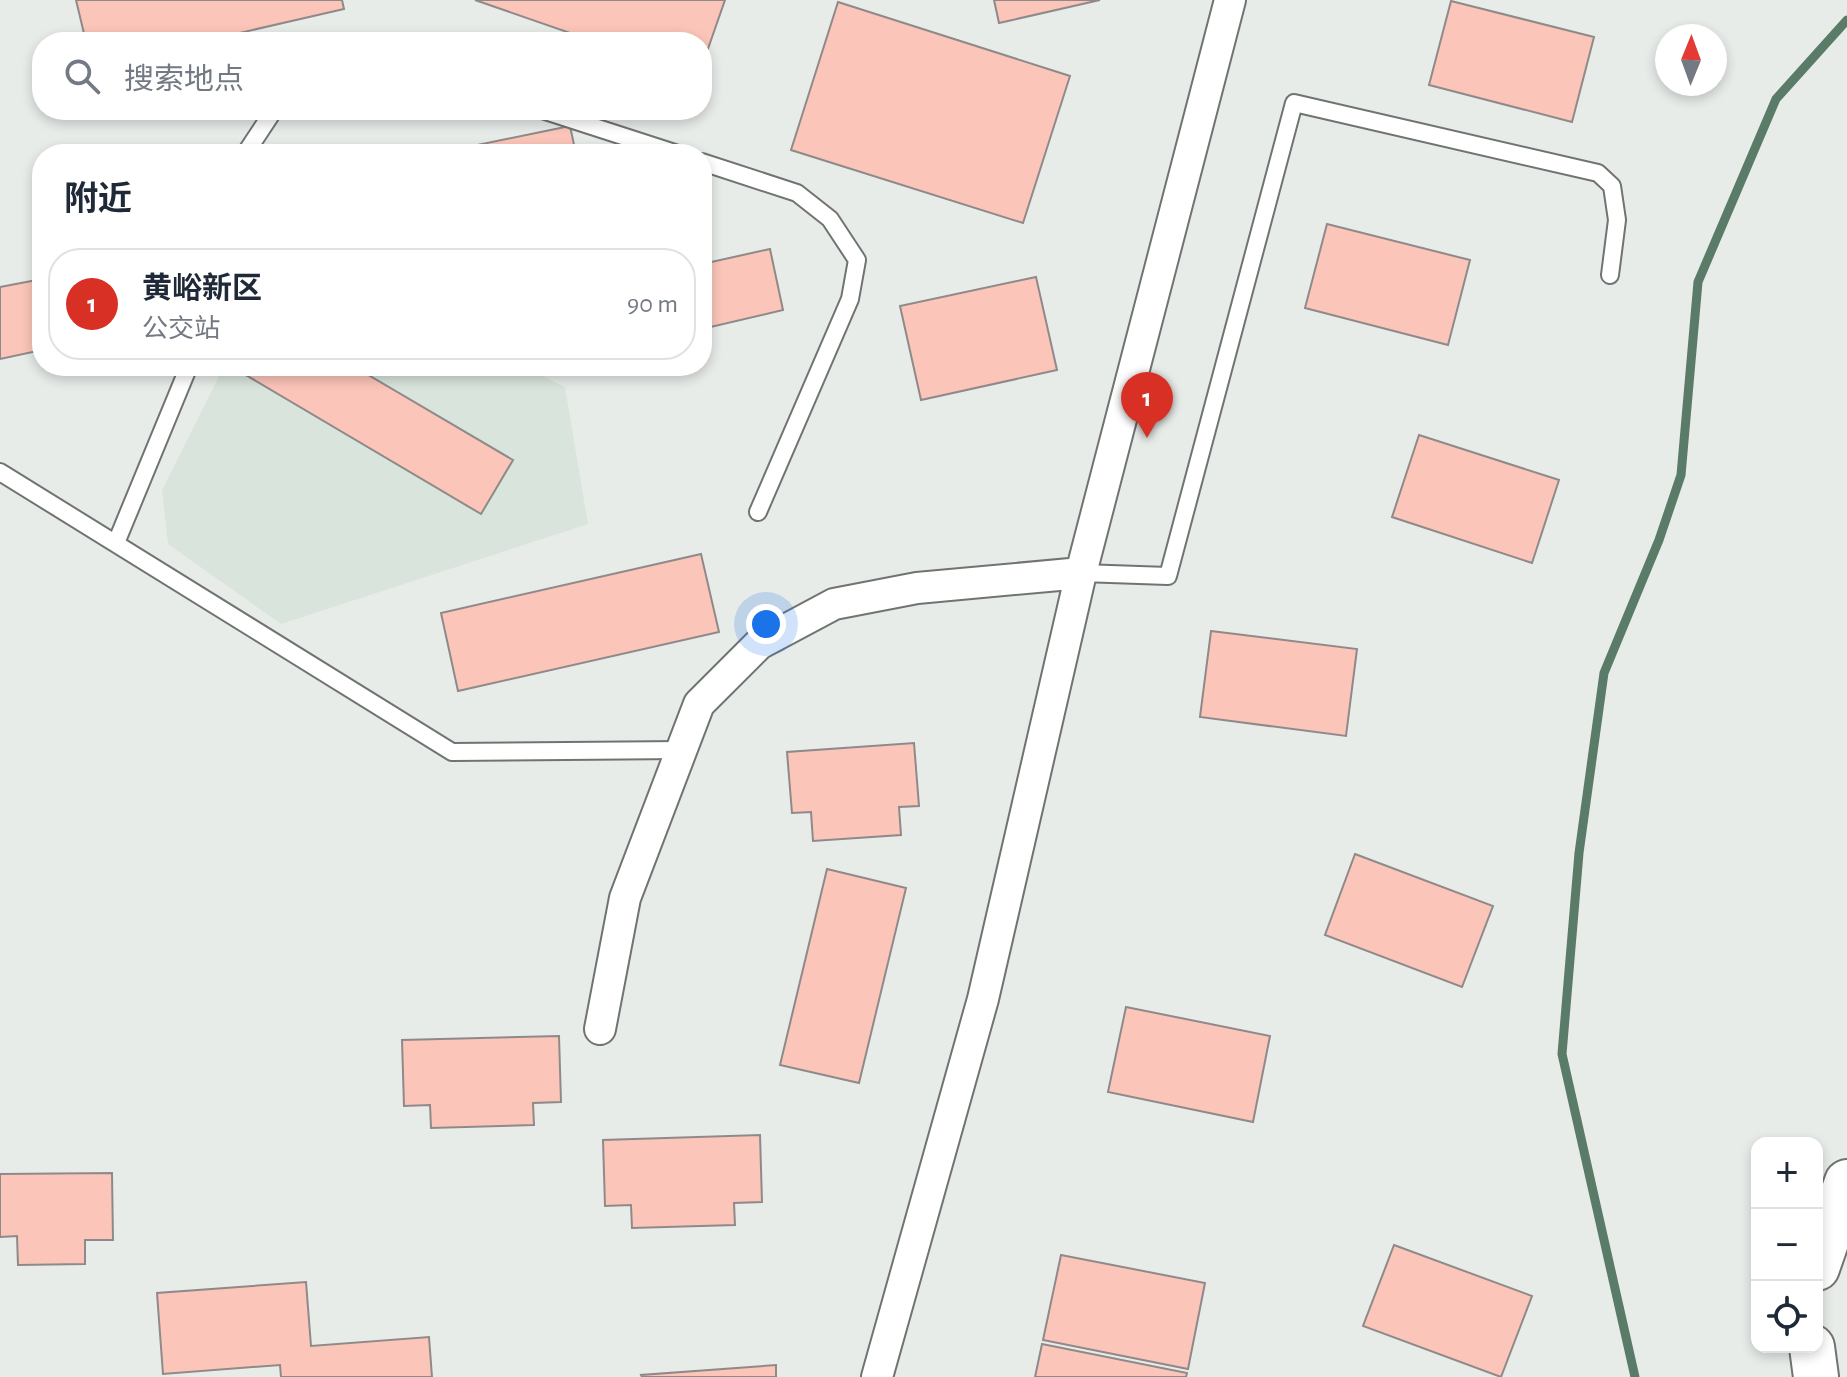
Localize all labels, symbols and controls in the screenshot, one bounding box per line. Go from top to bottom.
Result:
north arrow [1655,24,1727,96]
search box [32,32,712,120]
icon: search [60,54,104,98]
text: 搜索地点 [124,65,244,95]
text: 附近 [64,183,132,217]
text: 黄峪新区 [142,274,262,304]
text: 1 [87,291,97,317]
text: 90 m [627,291,678,317]
text: 公交站 [142,316,220,342]
pin: 1 [1121,372,1173,438]
your location [746,604,786,644]
map controls [1751,1137,1823,1353]
button: + [1751,1137,1823,1209]
button: − [1751,1209,1823,1281]
button: locate [1751,1281,1823,1353]

